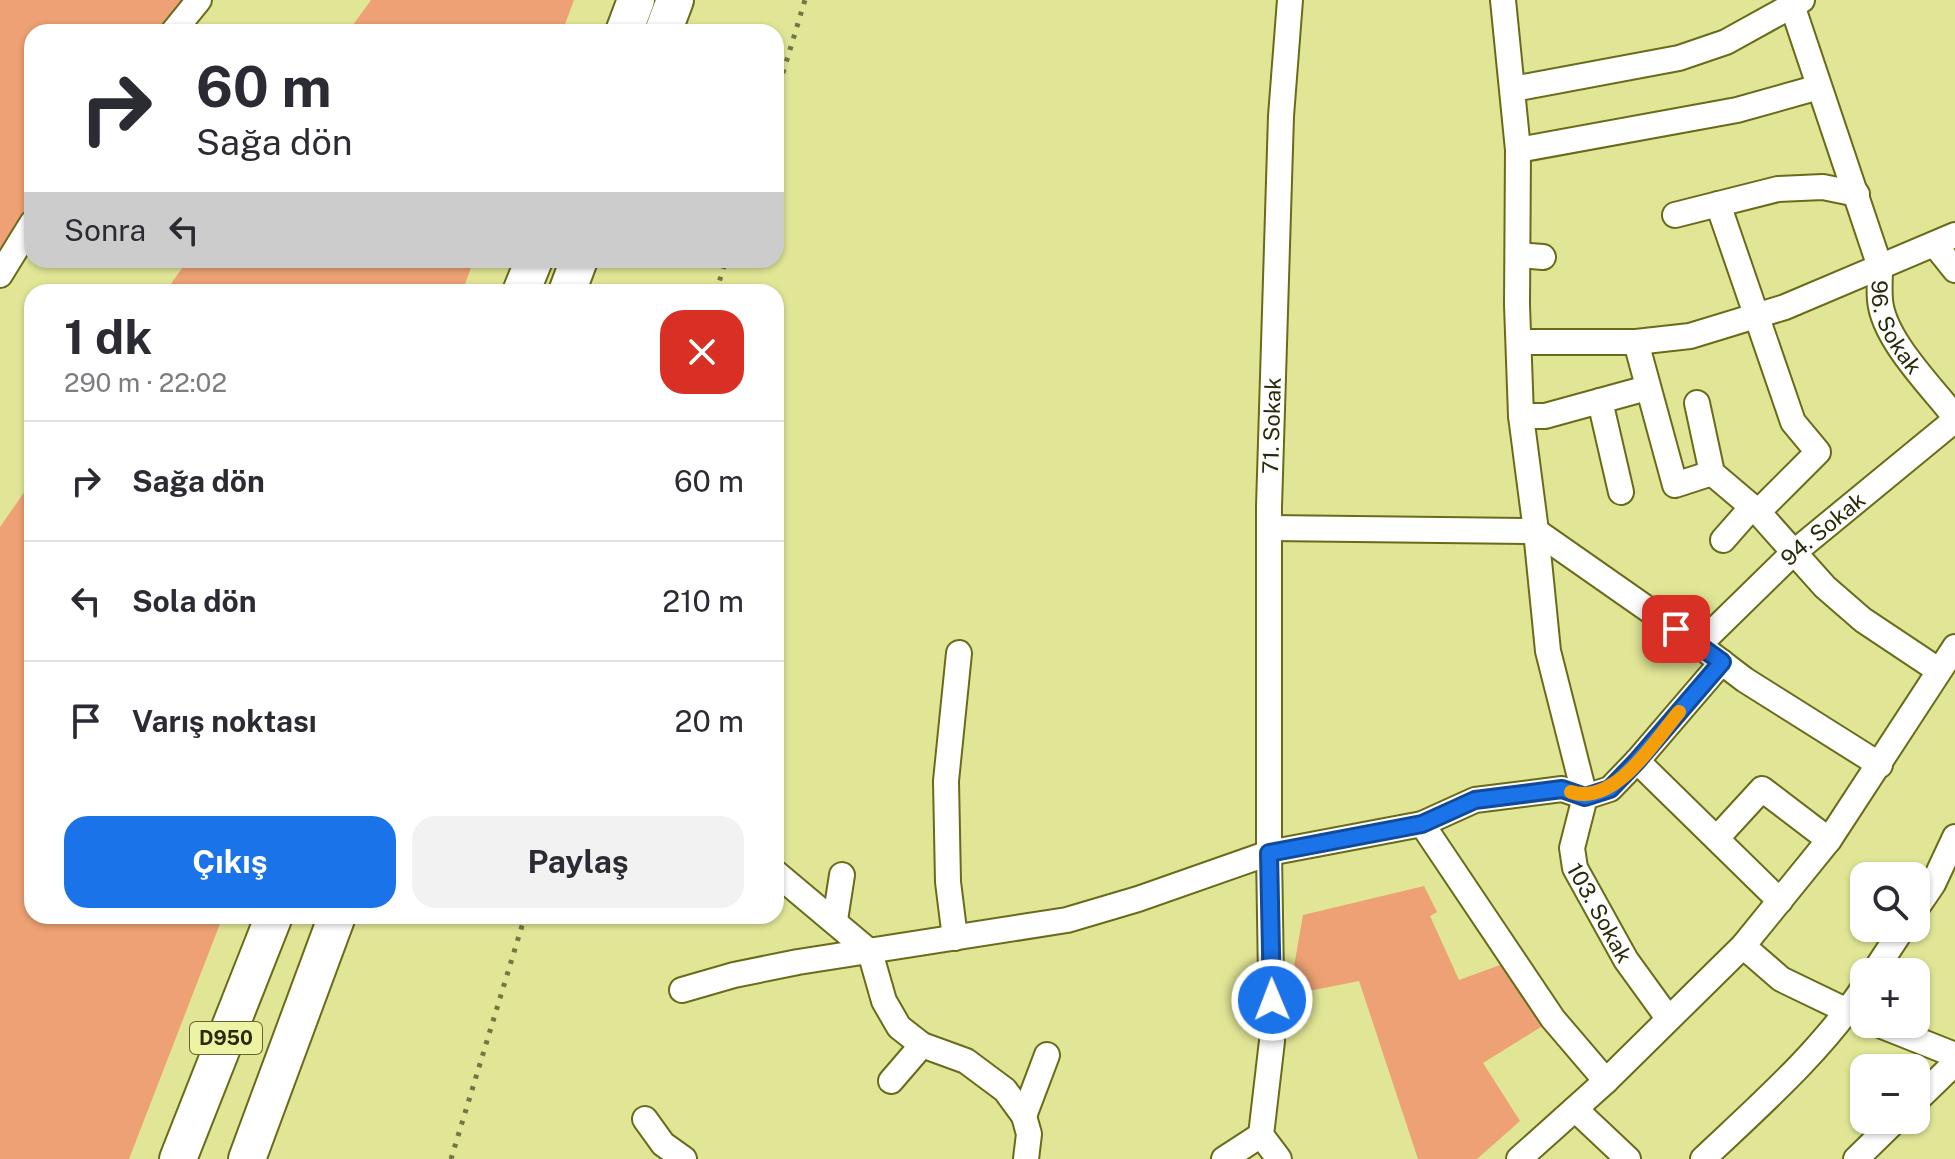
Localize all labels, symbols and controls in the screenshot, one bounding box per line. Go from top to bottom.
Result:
text: 60 m [196,54,332,120]
icon: right [64,56,168,160]
text: Sağa dön [196,121,353,163]
icon: left [162,208,206,252]
text: Sonra [64,212,146,248]
street label: 96. Sokak [1866,280,1927,379]
text: 1 dk [64,308,152,365]
button: close [660,310,744,394]
text: 290 m · 22:02 [64,367,227,398]
street label: 71. Sokak [1257,377,1286,474]
icon: right [64,459,108,503]
text: Sağa dön [132,463,265,499]
text: 60 m [674,463,744,499]
street label: 94. Sokak [1775,486,1870,571]
icon: left [64,579,108,623]
text: Sola dön [132,583,256,619]
text: 210 m [662,583,744,619]
pin [1642,595,1710,663]
icon: arrive [1654,607,1698,651]
icon: arrive [64,699,108,743]
text: Varış noktası [132,703,317,739]
text: 20 m [675,703,744,739]
button: Çıkış [64,816,396,908]
button: Paylaş [412,816,744,908]
street label: 103. Sokak [1562,858,1638,967]
map controls [1850,862,1930,1134]
button: search [1850,862,1930,942]
position arrow [1230,958,1314,1042]
button: + [1850,958,1930,1038]
road number: D950 [190,1022,262,1054]
button: − [1850,1054,1930,1134]

